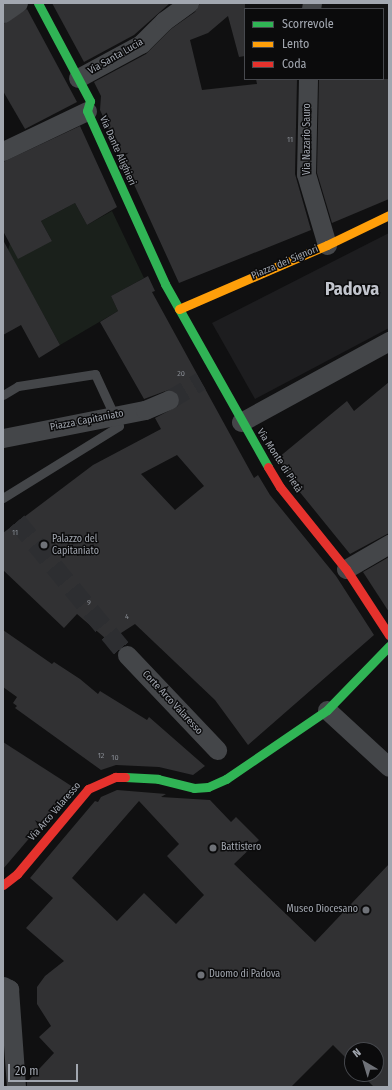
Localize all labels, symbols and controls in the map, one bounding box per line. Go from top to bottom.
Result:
legend [244,8,384,80]
text: Scorrevole [282,17,334,31]
street label: Via Santa Lucia [86,36,146,78]
text: Lento [282,37,309,51]
text: Coda [282,57,306,71]
street label: Via Nazario Sauro [302,103,314,175]
street label: Via Dante Alighieri [96,114,138,188]
house number: 11 [287,135,293,145]
street label: Piazza dei Signori [250,243,320,283]
district label: Padova [325,278,379,300]
house number: 20 [177,369,185,379]
street label: Piazza Capitaniato [49,408,125,434]
street label: Via Monte di Pietà [254,427,304,495]
house number: 11 [12,528,18,538]
place label: Palazzo del Capitaniato [52,533,99,556]
marker: Palazzo del Capitaniato [39,540,49,550]
house number: 9 [87,598,91,608]
house number: 4 [125,612,129,622]
street label: Corte Arco Valaresso [139,669,205,737]
house number: 12 [98,751,104,761]
house number: 10 [111,753,119,763]
street label: Via Arco Valaresso [26,780,84,844]
place label: Battistero [221,842,261,854]
marker: Battistero [208,843,218,853]
place label: Museo Diocesano [287,904,358,916]
marker: Museo Diocesano [361,905,371,915]
place label: Duomo di Padova [209,969,280,981]
marker: Duomo di Padova [196,970,206,980]
north arrow [344,1042,384,1082]
text: N [350,1046,364,1060]
scale bar [10,1056,80,1082]
text: 20 m [15,1064,39,1078]

